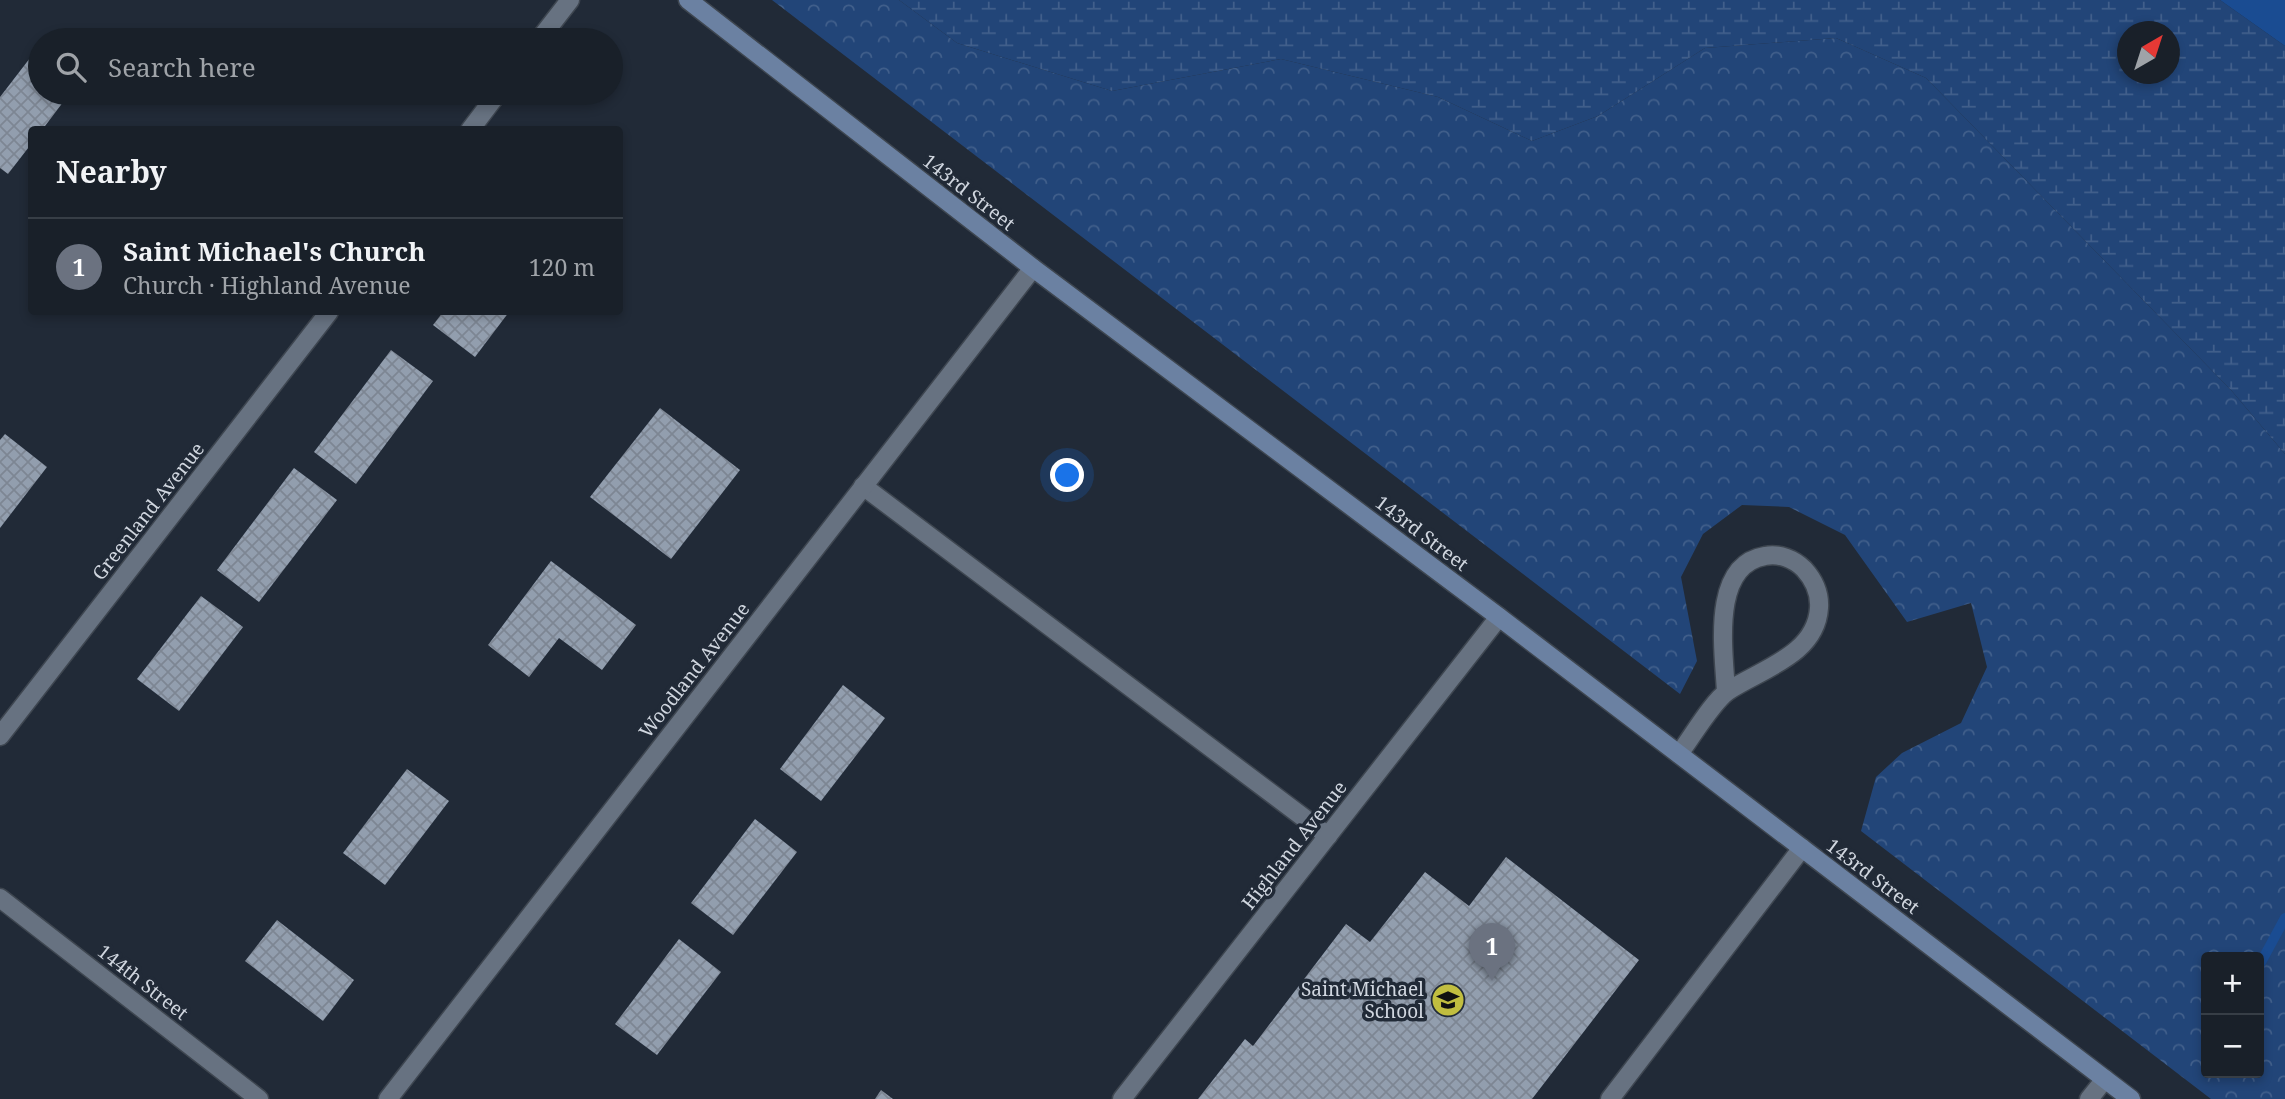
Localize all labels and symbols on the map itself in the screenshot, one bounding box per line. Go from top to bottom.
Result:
north arrow [2117,21,2180,84]
street label: 143rd Street [917,148,1021,236]
street label: Greenland Avenue [86,437,210,585]
your location [1050,458,1084,492]
street label: 143rd Street [1370,489,1474,577]
street label: Woodland Avenue [633,597,755,743]
street label: Highland Avenue [1235,775,1353,915]
street label: 143rd Street [1821,832,1925,920]
pin: 1 [1469,923,1515,981]
street label: 144th Street [92,938,194,1026]
place label: Saint Michael School [1301,976,1424,1024]
school or university icon: Saint Michael School [1429,981,1467,1019]

